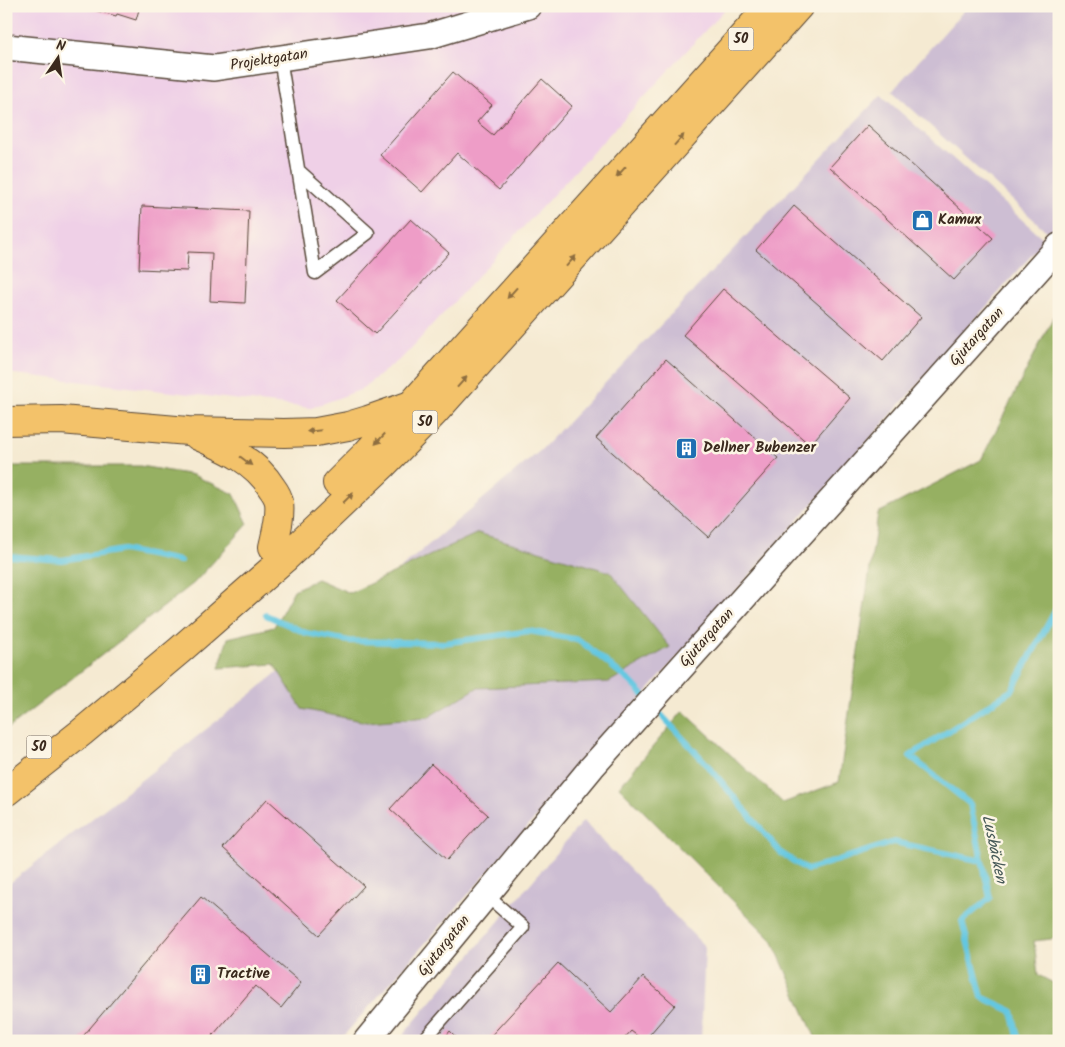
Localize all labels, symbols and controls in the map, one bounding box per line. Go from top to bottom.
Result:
road number: 50 [728,28,754,50]
north arrow [32,32,82,82]
text: N [54,35,68,58]
street label: Projektgatan [228,42,310,78]
one-way arrow [673,135,685,147]
one-way arrow [615,166,627,178]
shop icon: Kamux [910,208,934,232]
place label: Kamux [938,208,982,232]
one-way arrow [565,255,576,268]
one-way arrow [506,286,518,298]
street label: Gjutargatan [944,302,1010,372]
one-way arrow [456,376,468,388]
road number: 50 [412,411,438,434]
one-way arrow [306,427,322,435]
one-way arrow [374,433,385,446]
building icon: Dellner Bubenzer [675,436,699,460]
place label: Dellner Bubenzer [703,436,816,460]
one-way arrow [240,456,253,467]
one-way arrow [342,492,354,504]
street label: Gjutargatan [674,603,740,673]
road number: 50 [26,736,52,759]
water label: Lusbäcken [975,812,1014,887]
street label: Gjutargatan [412,910,476,982]
building icon: Tractive [189,962,213,986]
place label: Tractive [217,962,271,986]

